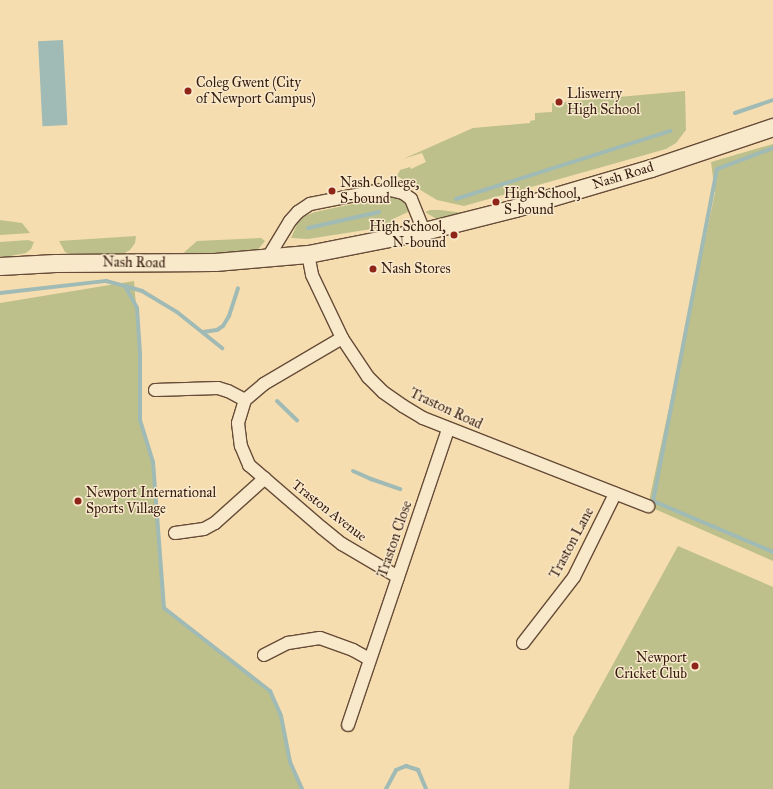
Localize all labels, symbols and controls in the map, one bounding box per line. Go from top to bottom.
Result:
place label: Coleg Gwent (City of Newport Campus) [196,75,316,108]
marker: Coleg Gwent (City of Newport Campus) [183,86,193,96]
place label: Lliswerry High School [567,86,640,118]
marker: Lliswerry High School [554,97,564,107]
street label: Nash Road [590,159,656,193]
place label: Nash College, S-bound [340,175,419,208]
marker: Nash College, S-bound [327,186,337,196]
place label: High School, S-bound [504,186,581,218]
marker: High School, S-bound [491,197,501,207]
place label: High School, N-bound [369,219,446,252]
marker: High School, N-bound [449,230,459,240]
street label: Nash Road [102,254,166,272]
place label: Nash Stores [381,261,451,277]
marker: Nash Stores [368,264,378,274]
street label: Traston Road [407,385,485,433]
street label: Traston Avenue [288,477,370,545]
place label: Newport International Sports Village [86,485,216,518]
marker: Newport International Sports Village [73,496,83,506]
street label: Traston Close [374,499,416,579]
street label: Traston Lane [546,505,598,581]
place label: Newport Cricket Club [615,650,687,682]
marker: Newport Cricket Club [690,661,700,671]

